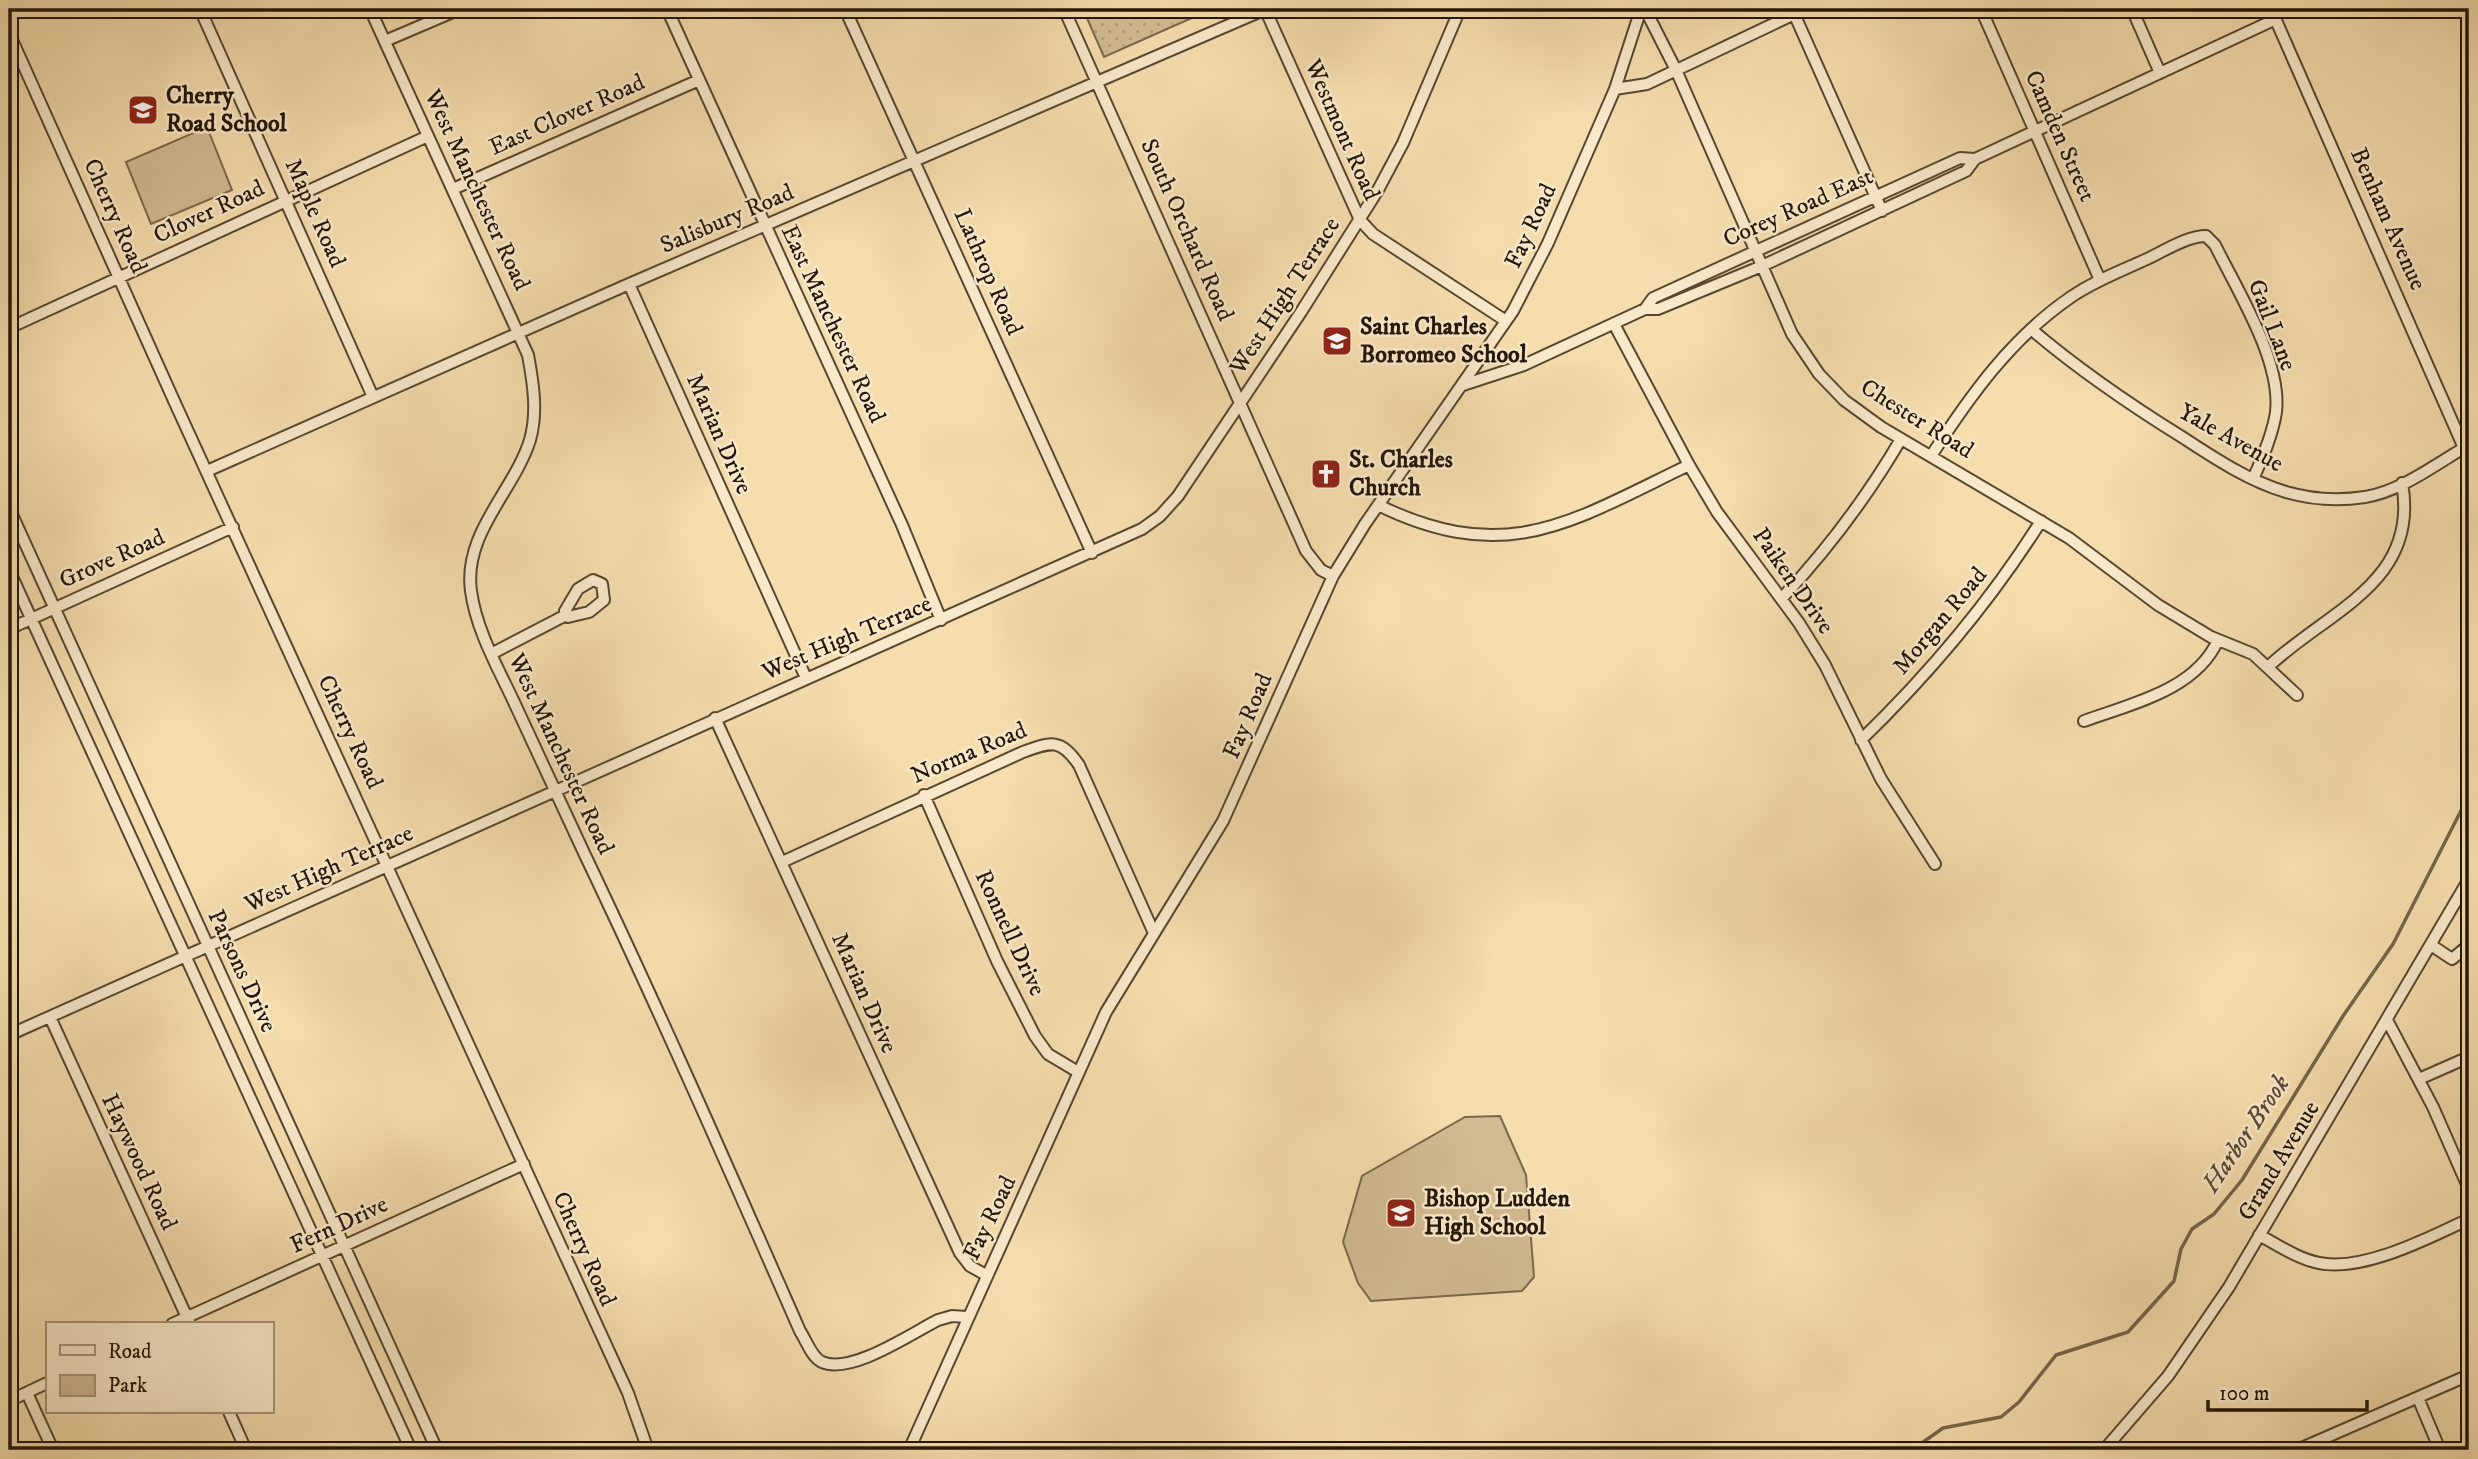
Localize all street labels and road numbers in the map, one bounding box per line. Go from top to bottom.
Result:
street label: Westmont Road [1297,54,1386,205]
street label: Camden Street [2018,66,2102,207]
street label: East Clover Road [485,67,649,163]
street label: West Manchester Road [417,84,537,295]
street label: South Orchard Road [1133,134,1241,326]
street label: Benham Avenue [2343,143,2433,295]
street label: Cherry Road [76,154,154,278]
street label: Maple Road [278,154,352,272]
street label: Corey Road East [1719,161,1878,254]
street label: Clover Road [149,173,269,251]
street label: Salisbury Road [656,177,798,261]
street label: Fay Road [1498,179,1564,273]
street label: Lathrop Road [947,204,1029,340]
street label: West High Terrace [1222,212,1347,381]
street label: East Manchester Road [774,220,892,428]
street label: Gail Lane [2241,275,2303,375]
street label: Marian Drive [679,369,759,499]
street label: Chester Road [1855,372,1979,466]
street label: Yale Avenue [2173,397,2289,479]
street label: Grove Road [54,522,170,596]
street label: Paiken Drive [1745,522,1841,640]
street label: Morgan Road [1886,561,1994,681]
street label: West High Terrace [757,589,936,688]
street label: West Manchester Road [501,648,621,859]
street label: Fay Road [1217,669,1279,763]
street label: Cherry Road [311,670,389,794]
street label: Norma Road [907,715,1031,791]
street label: West High Terrace [239,818,418,920]
street label: Ronnell Drive [968,865,1052,1001]
street label: Parsons Drive [201,905,283,1037]
street label: Marian Drive [824,928,904,1058]
street label: Haywood Road [94,1089,184,1235]
street label: Grand Avenue [2231,1095,2327,1226]
street label: Fay Road [957,1171,1023,1265]
street label: Cherry Road [545,1187,623,1311]
street label: Fern Drive [285,1189,393,1261]

